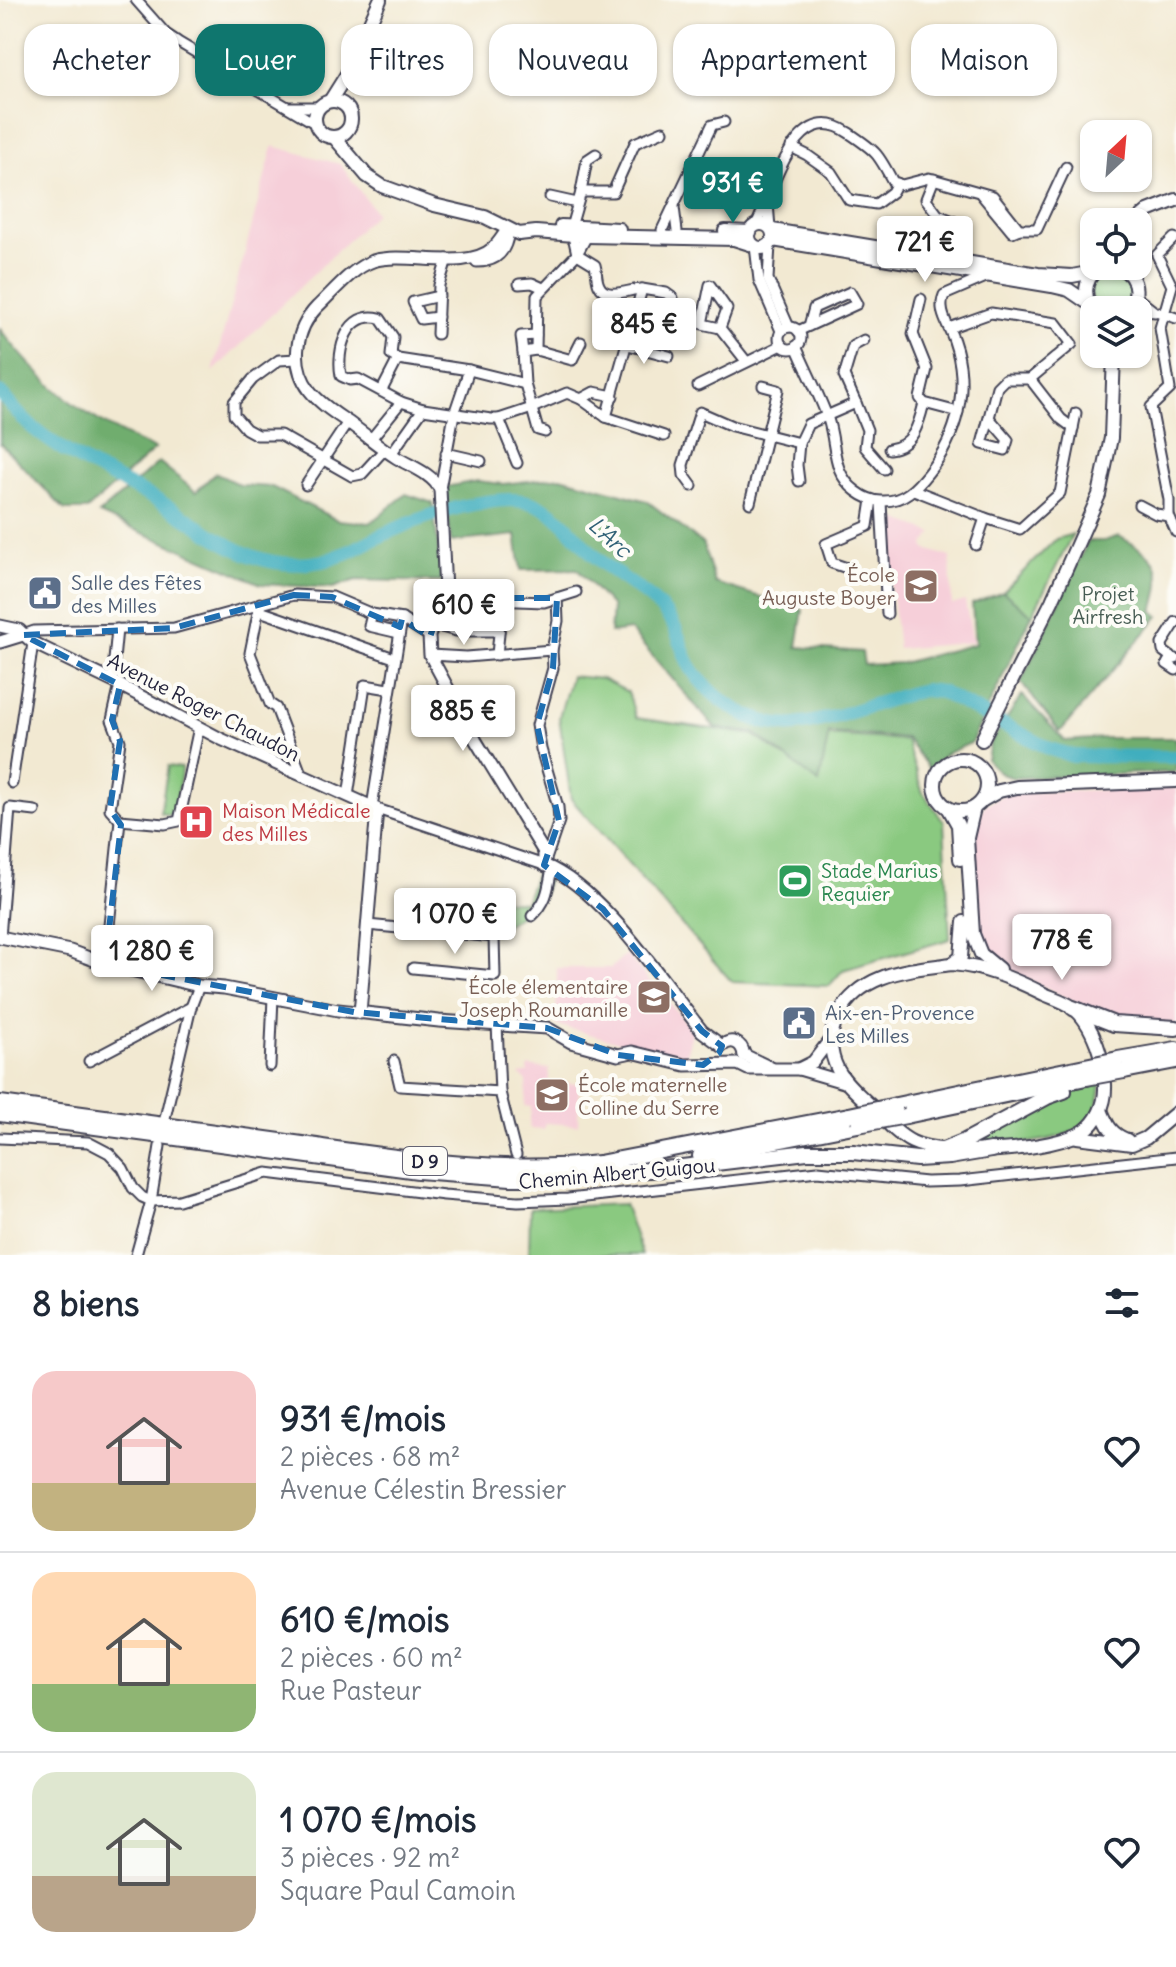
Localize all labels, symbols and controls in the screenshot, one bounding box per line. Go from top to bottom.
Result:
chip: Acheter [24,24,179,96]
chip: Louer [195,24,325,96]
chip: Filtres [341,24,473,96]
chip: Nouveau [489,24,657,96]
chip: Appartement [673,24,895,96]
chip: Maison [911,24,1057,96]
north arrow [1080,120,1152,192]
map controls [1080,120,1152,368]
pin: 931 € [677,157,789,225]
text: 931 € [702,166,764,199]
button: locate [1080,208,1152,280]
pin: 721 € [869,216,981,284]
text: 721 € [895,225,955,258]
button: layers [1080,296,1152,368]
pin: 845 € [588,298,700,366]
text: 845 € [610,307,678,340]
water label: L'Arc [583,511,638,565]
place label: École Auguste Boyer [762,562,895,610]
school or university icon: École Auguste Boyer [902,567,940,605]
place label: Salle des Fêtes des Milles [71,570,202,618]
public building icon: Salle des Fêtes des Milles [26,574,64,612]
pin: 610 € [408,579,520,647]
park label: Projet Airfresh [1073,581,1144,629]
text: 610 € [431,588,497,621]
street label: Avenue Roger Chaudon [104,648,304,766]
pin: 885 € [407,685,519,753]
text: 885 € [429,694,497,727]
place label: Maison Médicale des Milles [222,798,370,846]
hospital icon: Maison Médicale des Milles [177,803,215,841]
place label: Stade Marius Requier [821,858,938,906]
sports icon: Stade Marius Requier [776,862,814,900]
pin: 1 070 € [381,888,529,956]
text: 1 070 € [412,897,498,930]
pin: 778 € [1006,914,1118,982]
text: 778 € [1030,923,1094,956]
pin: 1 280 € [78,925,226,993]
text: 1 280 € [109,934,195,967]
place label: École élementaire Joseph Roumanille [459,974,628,1022]
school or university icon: École élementaire Joseph Roumanille [635,978,673,1016]
place label: Aix-en-Provence Les Milles [825,1000,975,1048]
public building icon: Aix-en-Provence Les Milles [780,1004,818,1042]
place label: École maternelle Colline du Serre [578,1072,727,1120]
school or university icon: École maternelle Colline du Serre [533,1076,571,1114]
road number: D 9 [403,1147,447,1175]
street label: Chemin Albert Guigou [518,1152,716,1194]
icon: filters [1100,1281,1144,1325]
text: 8 biens [32,1282,140,1325]
text: 931 €/mois [280,1397,446,1440]
icon: home [96,1403,192,1499]
icon: heart [1100,1429,1144,1473]
text: 2 pièces · 68 m² [280,1440,461,1473]
text: Avenue Célestin Bressier [280,1473,566,1506]
text: 610 €/mois [280,1598,449,1641]
icon: home [96,1604,192,1700]
icon: heart [1100,1630,1144,1674]
text: 2 pièces · 60 m² [280,1641,463,1674]
text: Rue Pasteur [280,1674,422,1707]
text: 1 070 €/mois [280,1798,476,1841]
icon: home [96,1804,192,1900]
icon: heart [1100,1830,1144,1874]
text: 3 pièces · 92 m² [280,1841,460,1874]
text: Square Paul Camoin [280,1874,516,1907]

